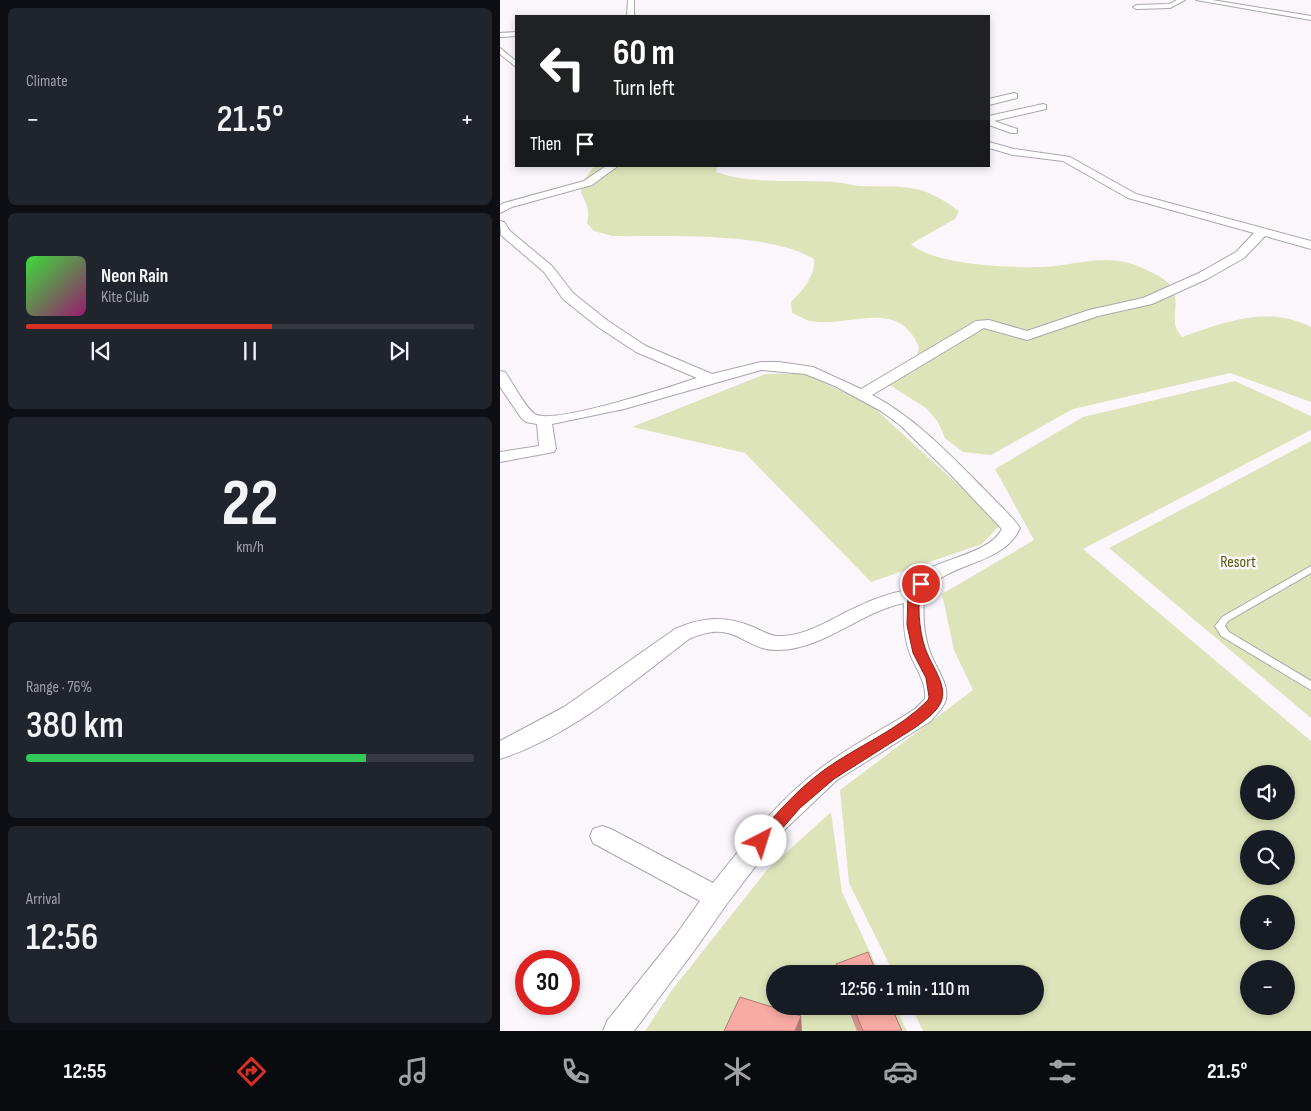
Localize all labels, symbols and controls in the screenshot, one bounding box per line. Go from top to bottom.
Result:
text: 60 m [613,32,675,75]
icon: left [530,35,595,100]
text: Climate [26,72,68,91]
text: Turn left [613,75,675,102]
text: 21.5° [216,97,284,142]
text: − [26,103,40,136]
text: + [460,103,474,136]
icon: arrive [571,130,599,158]
text: Then [530,133,561,156]
text: Neon Rain [101,265,168,288]
text: Kite Club [101,288,149,307]
icon: previous [87,337,115,365]
icon: pause [236,337,264,365]
icon: next [385,337,413,365]
text: 22 [222,466,278,544]
text: km/h [236,538,264,557]
park label: Resort [1220,553,1256,572]
pin [900,563,942,605]
icon: arrive [907,570,935,598]
text: Range · 76% [26,678,92,697]
text: 380 km [26,703,124,748]
map controls [1240,765,1295,1015]
button: sound [1240,765,1295,820]
position arrow [734,814,786,866]
button: search [1240,830,1295,885]
text: Arrival [26,890,60,909]
button: + [1240,895,1295,950]
text: 12:56 [26,915,98,960]
speed limit sign: 30 [515,950,580,1015]
button: − [1240,960,1295,1015]
text: 12:56 · 1 min · 110 m [840,978,970,1001]
icon: directions [234,1054,269,1089]
icon: music [396,1054,431,1089]
icon: phone [558,1054,593,1089]
icon: climate [720,1054,755,1089]
icon: car [883,1054,918,1089]
icon: filters [1045,1054,1080,1089]
text: 12:55 [64,1058,106,1085]
text: 21.5° [1207,1058,1247,1085]

